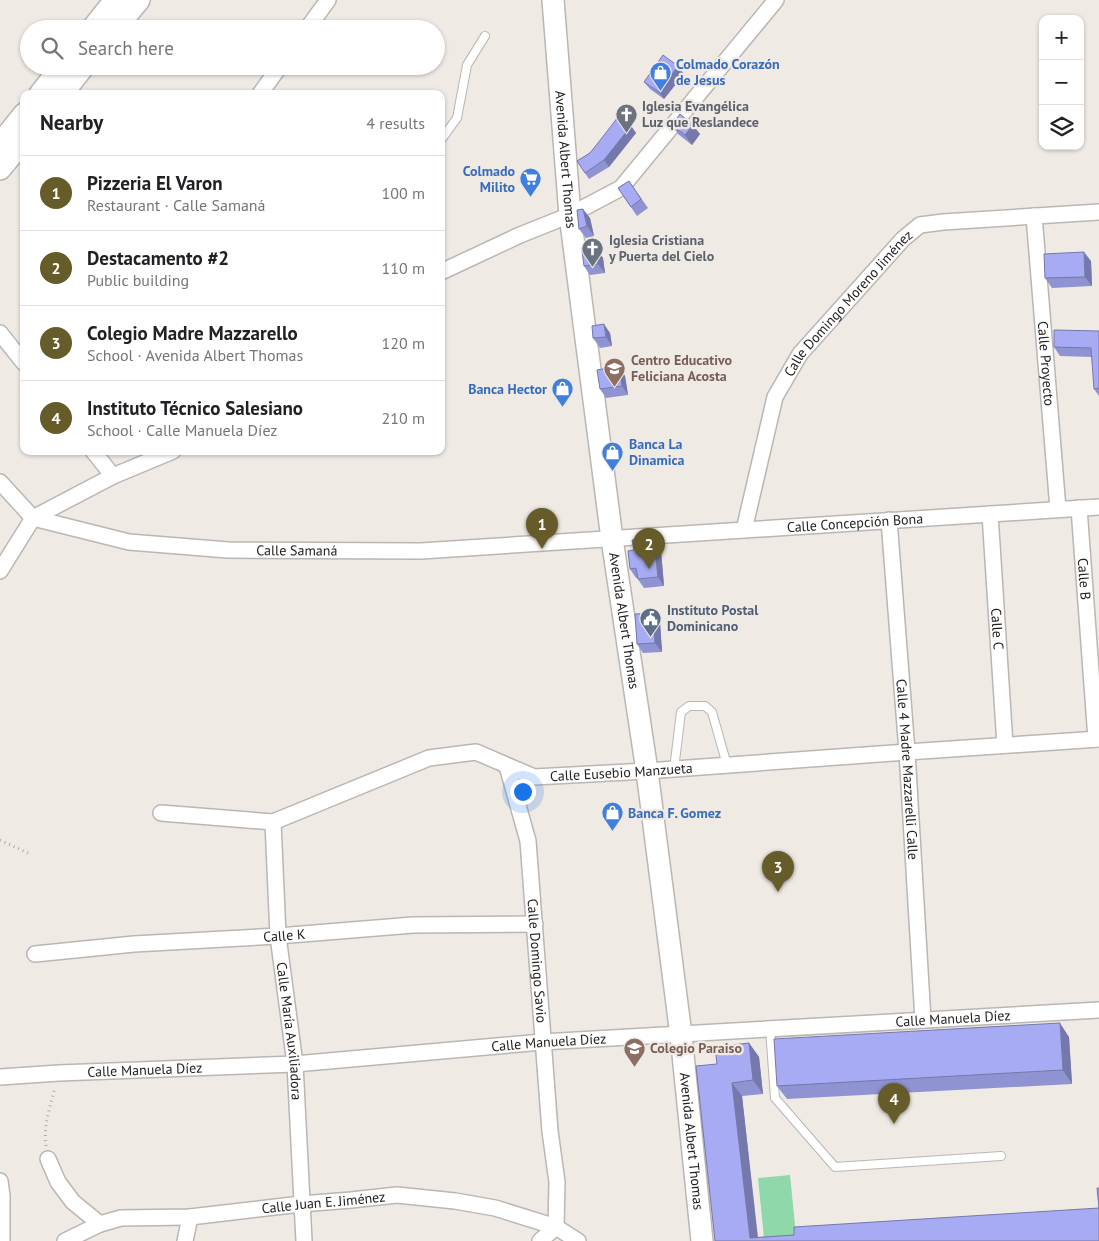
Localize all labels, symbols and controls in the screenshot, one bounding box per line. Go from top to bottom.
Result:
map controls [1039,15,1084,150]
button: + [1039,15,1084,60]
search box [20,20,445,75]
icon: search [38,34,66,62]
text: Search here [78,36,174,60]
place label: Colmado Corazón de Jesus [676,55,780,89]
shop icon: Colmado Corazón de Jesus [648,60,672,91]
button: − [1039,60,1084,105]
street label: Avenida Albert Thomas [551,90,581,230]
place label: Iglesia Evangélica Luz que Reslandece [642,97,759,131]
church icon: Iglesia Evangélica Luz que Reslandece [614,102,638,133]
button: layers [1039,105,1084,150]
text: Nearby [40,109,103,136]
text: 4 results [366,113,425,133]
place label: Colmado Milito [463,162,515,196]
supermarket icon: Colmado Milito [519,167,543,198]
text: Pizzeria El Varon [87,171,223,195]
text: 1 [51,183,61,203]
text: 100 m [382,183,425,203]
text: Restaurant · Calle Samaná [87,195,266,215]
street label: Calle Domingo Moreno Jiménez [780,226,916,380]
place label: Iglesia Cristiana y Puerta del Cielo [608,231,715,265]
church icon: Iglesia Cristiana y Puerta del Cielo [581,236,605,267]
text: Destacamento #2 [87,246,229,270]
text: 2 [51,258,61,278]
text: 110 m [382,258,425,278]
text: Public building [87,270,189,290]
street label: Calle Proyecto [1034,320,1059,407]
text: Colegio Madre Mazzarello [87,321,298,345]
text: 3 [51,333,61,353]
text: 120 m [382,333,425,353]
text: School · Avenida Albert Thomas [87,345,303,365]
place label: Centro Educativo Feliciana Acosta [631,351,733,385]
school or university icon: Centro Educativo Feliciana Acosta [603,356,627,387]
shop icon: Banca Hector [551,377,575,408]
place label: Banca Hector [468,380,547,398]
text: Instituto Técnico Salesiano [87,396,303,420]
text: 4 [51,408,61,428]
text: 210 m [382,408,425,428]
text: School · Calle Manuela Díez [87,420,277,440]
place label: Banca La Dinamica [629,435,684,469]
shop icon: Banca La Dinamica [601,440,625,471]
pin: 1 [526,508,558,549]
street label: Calle Concepción Bona [786,509,924,536]
pin: 2 [633,528,665,569]
street label: Calle Samaná [256,541,338,560]
street label: Avenida Albert Thomas [605,551,644,690]
street label: Calle B [1074,557,1095,600]
place label: Instituto Postal Dominicano [667,601,759,635]
public building icon: Instituto Postal Dominicano [639,606,663,637]
street label: Calle C [987,607,1008,650]
street label: Calle 4 Madre Mazzarelli Calle [892,678,922,860]
street label: Calle Eusebio Manzueta [550,759,693,785]
your location [510,779,536,805]
shop icon: Banca F. Gomez [600,801,624,832]
place label: Banca F. Gomez [628,804,721,822]
pin: 3 [762,851,794,892]
street label: Calle Domingo Savio [523,898,551,1024]
street label: Calle K [263,925,307,946]
street label: Calle María Auxiliadora [273,961,306,1101]
street label: Calle Manuela Díez [895,1006,1011,1031]
street label: Calle Manuela Díez [491,1029,607,1055]
school or university icon: Colegio Paraiso [622,1036,646,1067]
place label: Colegio Paraiso [650,1039,742,1057]
street label: Calle Manuela Díez [87,1059,203,1081]
street label: Avenida Albert Thomas [676,1072,708,1211]
pin: 4 [878,1083,910,1124]
street label: Calle Juan E. Jiménez [261,1187,386,1218]

